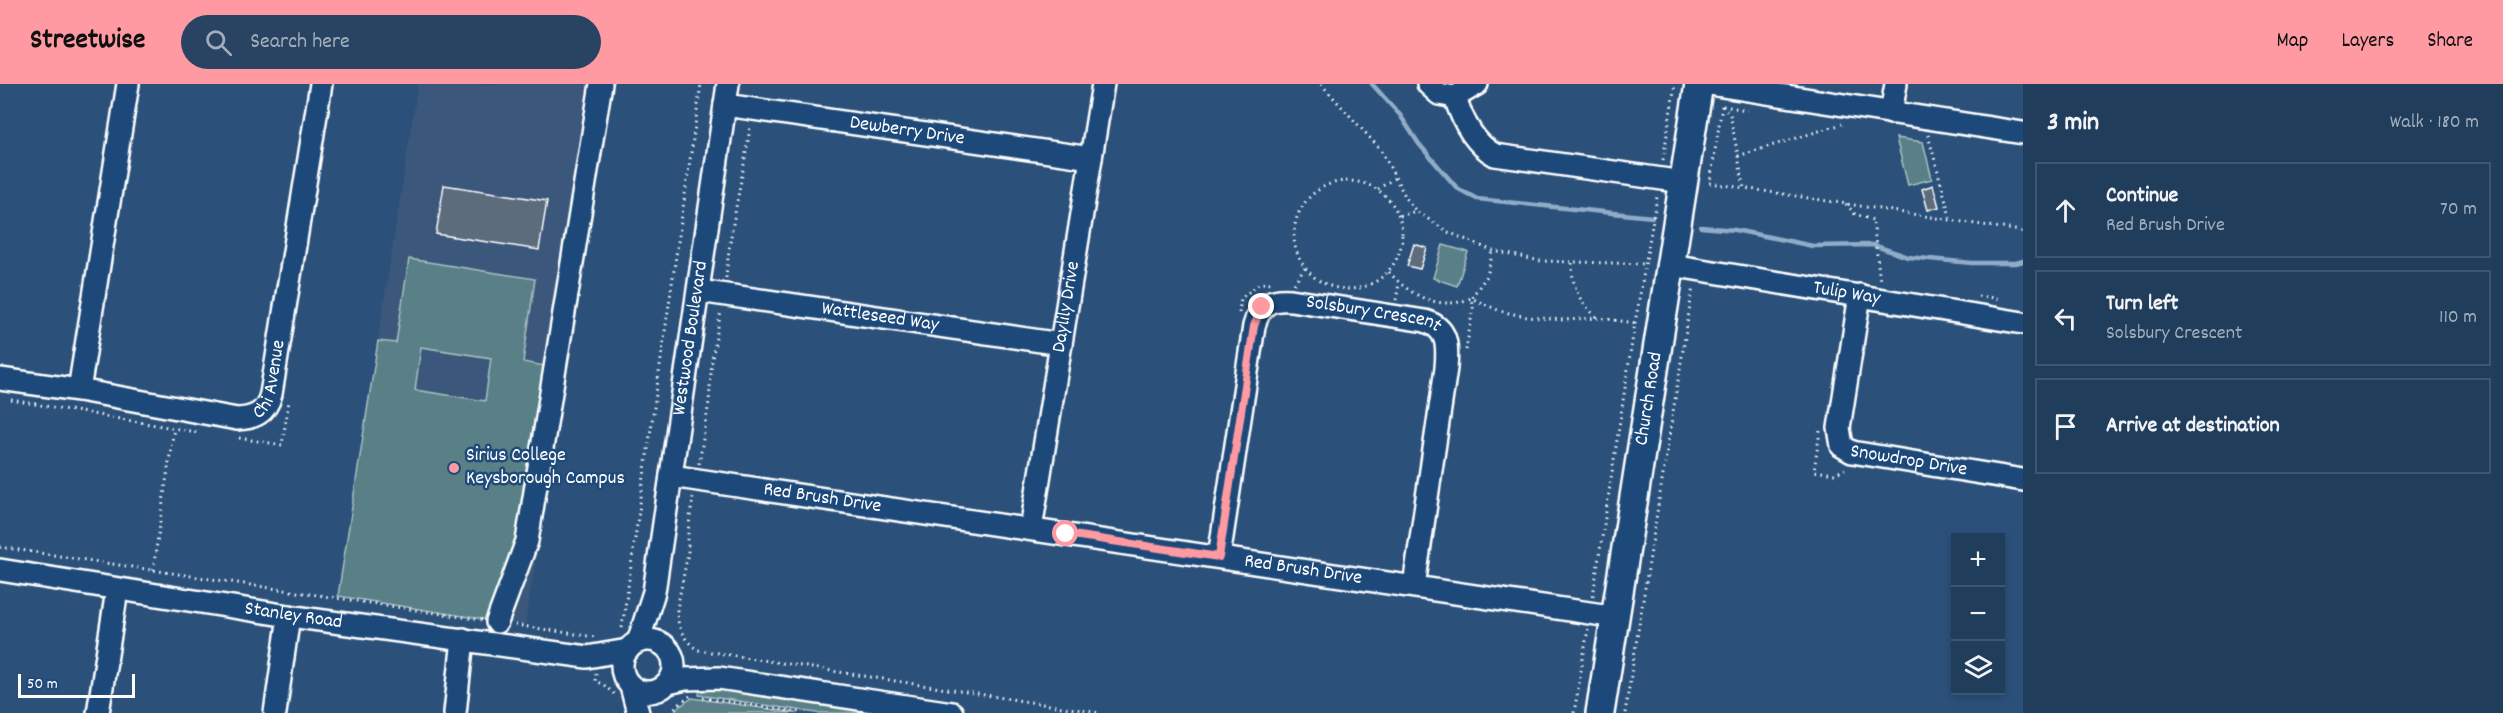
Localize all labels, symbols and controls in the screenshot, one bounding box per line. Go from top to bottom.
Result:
search box [181,15,601,69]
text: Streetwise [30,22,145,62]
icon: search [202,26,235,59]
text: Search here [250,27,350,58]
text: Map [2277,27,2308,57]
text: Layers [2341,27,2394,57]
text: Share [2427,27,2473,57]
text: 3 min [2047,105,2099,142]
street label: Dewberry Drive [848,109,967,154]
text: Walk · 180 m [2390,109,2479,137]
text: Continue [2106,181,2178,212]
icon: ahead [2049,194,2082,227]
text: 70 m [2440,196,2477,224]
text: Red Brush Drive [2106,212,2225,240]
street label: Westwood Boulevard [666,259,716,417]
street label: Daylily Drive [1046,259,1088,355]
street label: Tulip Way [1811,275,1883,313]
street label: Solsbury Crescent [1304,289,1448,340]
text: Turn left [2106,289,2178,320]
route end [1248,293,1274,319]
street label: Wattleseed Way [820,295,941,340]
icon: left [2049,302,2082,335]
text: 110 m [2439,304,2477,332]
text: Solsbury Crescent [2106,320,2242,348]
street label: Chi Avenue [247,338,294,427]
street label: Church Road [1628,350,1671,448]
icon: arrive [2049,410,2082,443]
text: Arrive at destination [2106,411,2280,442]
street label: Snowdrop Drive [1848,438,1969,485]
place label: Sirius College Keysborough Campus [466,442,625,493]
marker: Sirius College Keysborough Campus [447,461,461,475]
street label: Red Brush Drive [761,476,883,521]
route start [1052,520,1078,546]
map controls [1951,533,2005,695]
button: + [1951,533,2005,587]
street label: Red Brush Drive [1242,548,1364,593]
button: − [1951,587,2005,641]
street label: Stanley Road [242,595,344,637]
button: layers [1951,641,2005,695]
scale bar [18,671,135,698]
text: 50 m [27,673,58,696]

